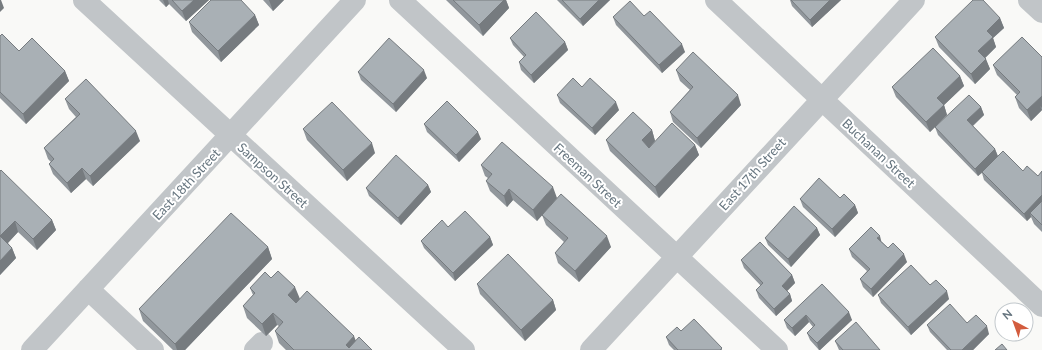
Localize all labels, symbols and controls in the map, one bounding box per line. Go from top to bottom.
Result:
street label: Buchanan Street [839,115,919,191]
street label: East 17th Street [715,134,789,214]
street label: Sampson Street [234,139,312,211]
street label: Freeman Street [551,139,625,211]
street label: East 18th Street [149,145,223,223]
north arrow [994,302,1034,342]
text: N [1000,306,1015,322]

